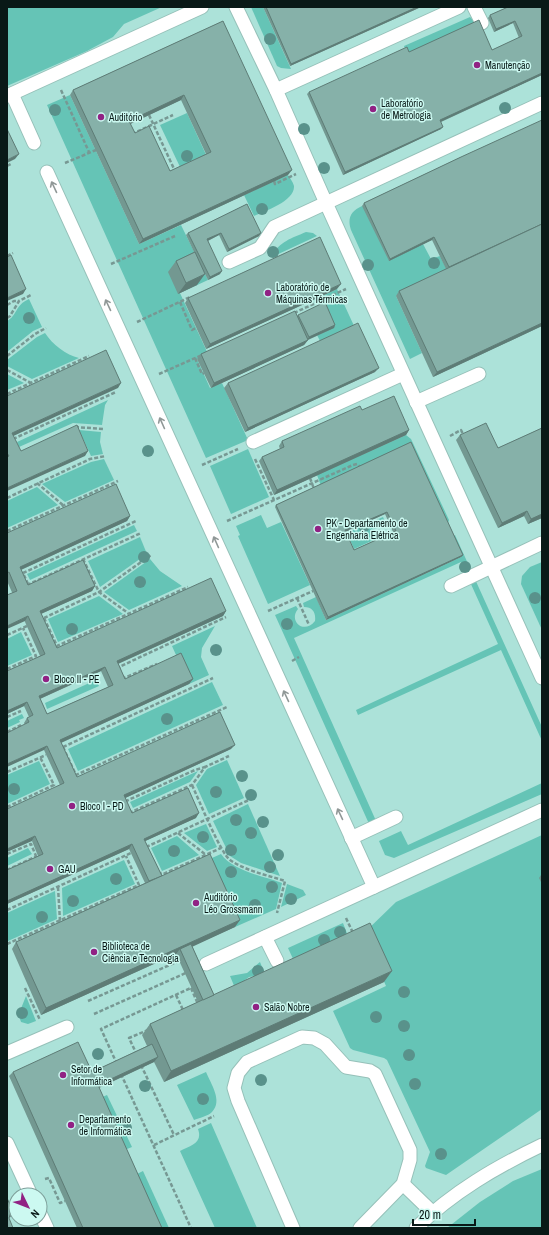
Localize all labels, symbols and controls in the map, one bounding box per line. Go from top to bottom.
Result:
place label: Manutenção [485,59,531,72]
marker: Manutenção [472,60,482,70]
place label: Laboratório de Metrologia [381,97,432,122]
marker: Laboratório de Metrologia [368,104,378,114]
place label: Auditório [108,111,143,124]
marker: Auditório [96,112,106,122]
one-way arrow [50,181,57,193]
place label: Laboratório de Máquinas Térmicas [276,281,347,306]
marker: Laboratório de Máquinas Térmicas [263,288,273,298]
one-way arrow [104,299,111,311]
one-way arrow [158,418,165,430]
place label: PK - Departamento de Engenharia Elétrica [326,517,408,542]
marker: PK - Departamento de Engenharia Elétrica [313,524,323,534]
one-way arrow [211,536,219,548]
place label: Bloco II - PE [54,673,100,686]
marker: Bloco II - PE [41,674,51,684]
one-way arrow [282,690,289,702]
place label: Bloco I - PD [80,800,124,813]
marker: Bloco I - PD [67,801,77,811]
one-way arrow [336,808,343,820]
place label: GAU [58,863,76,876]
marker: GAU [45,864,55,874]
place label: Auditório Léo Grossmann [203,891,262,916]
marker: Auditório Léo Grossmann [191,898,201,908]
place label: Biblioteca de Ciência e Tecnologia [102,940,179,965]
marker: Biblioteca de Ciência e Tecnologia [89,947,99,957]
place label: Salão Nobre [264,1001,310,1014]
marker: Salão Nobre [251,1002,261,1012]
place label: Setor de Informática [71,1063,112,1088]
marker: Setor de Informática [58,1070,68,1080]
place label: Departamento de Informática [79,1113,132,1138]
marker: Departamento de Informática [66,1120,76,1130]
north arrow [8,1187,48,1227]
scale bar [413,1201,475,1227]
text: N [28,1207,43,1221]
text: 20 m [419,1207,441,1223]

